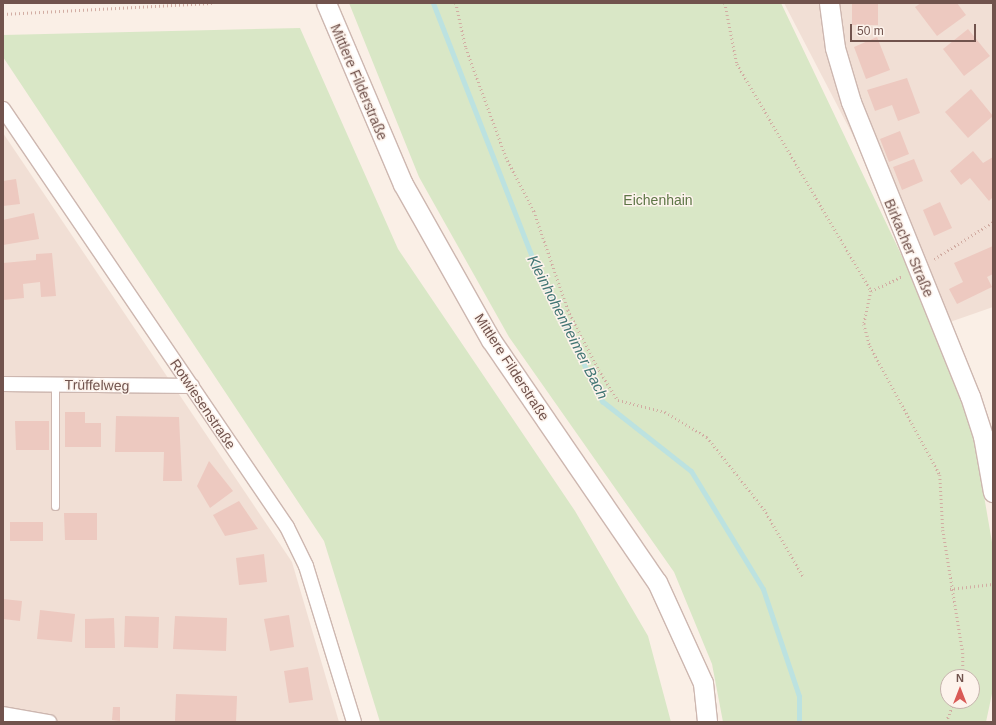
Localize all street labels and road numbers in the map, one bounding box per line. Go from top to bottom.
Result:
street label: Mittlere Filderstraße [327,21,391,143]
street label: Birkacher Straße [881,196,937,300]
street label: Mittlere Filderstraße [471,310,553,424]
street label: Rotwiesenstraße [167,356,239,452]
street label: Trüffelweg [65,376,129,394]

